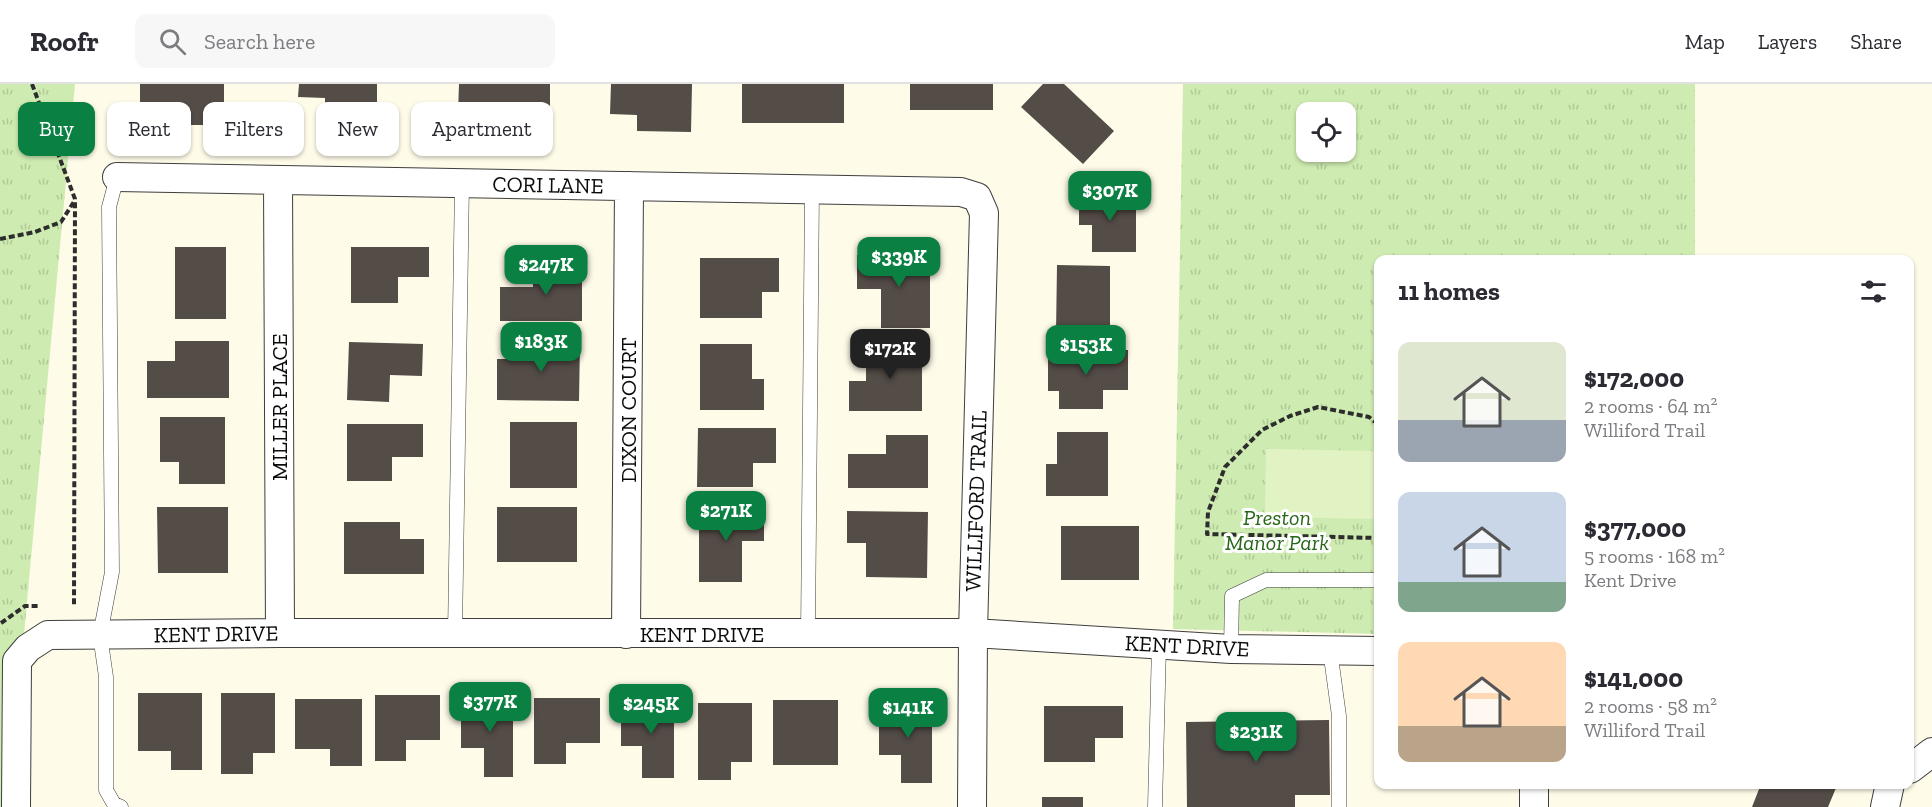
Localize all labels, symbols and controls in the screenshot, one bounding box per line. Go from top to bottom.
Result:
search box [135,14,555,68]
text: Roofr [30,25,99,58]
icon: search [156,25,189,58]
text: Search here [204,28,315,55]
text: Map [1685,29,1725,54]
text: Layers [1758,29,1817,54]
text: Share [1850,29,1902,54]
chip: Buy [18,102,95,156]
chip: Rent [107,102,191,156]
chip: Filters [203,102,304,156]
chip: New [316,102,399,156]
chip: Apartment [411,102,553,156]
map controls [1296,102,1356,162]
button: locate [1296,102,1356,162]
street label: CORI LANE [492,171,604,199]
pin: $307K [1068,171,1152,222]
text: $307K [1082,178,1138,202]
pin: $339K [857,237,941,288]
text: $339K [871,244,927,268]
pin: $247K [504,245,588,296]
text: $247K [519,252,573,276]
text: 11 homes [1398,275,1500,307]
icon: filters [1857,275,1890,308]
pin: $183K [499,322,583,373]
pin: $153K [1044,325,1128,376]
text: $183K [515,329,567,353]
pin: $172K [848,329,932,380]
text: $153K [1060,332,1112,356]
street label: MILLER PLACE [266,333,293,481]
text: $172K [864,336,916,360]
street label: DIXON COURT [615,337,642,483]
text: $172,000 [1584,362,1684,394]
icon: home [1446,366,1518,438]
text: 2 rooms · 64 m² [1584,394,1717,418]
street label: WILLIFORD TRAIL [959,410,993,592]
text: Williford Trail [1584,418,1705,442]
pin: $271K [684,491,768,542]
text: $271K [700,498,752,522]
park label: Preston Manor Park [1225,504,1329,556]
text: $377,000 [1584,512,1686,544]
icon: home [1446,516,1518,588]
text: 5 rooms · 168 m² [1584,544,1725,568]
text: Kent Drive [1584,568,1676,592]
street label: KENT DRIVE [153,619,279,649]
street label: KENT DRIVE [640,621,764,648]
street label: KENT DRIVE [1124,629,1250,663]
text: $141,000 [1584,662,1683,694]
icon: home [1446,666,1518,738]
pin: $377K [448,682,532,733]
pin: $245K [609,684,693,735]
pin: $141K [866,688,950,739]
text: $377K [463,689,517,713]
text: $245K [623,691,679,715]
text: 2 rooms · 58 m² [1584,694,1717,718]
text: $141K [883,695,933,719]
pin: $231K [1214,712,1298,763]
text: Williford Trail [1584,718,1705,742]
text: $231K [1230,719,1282,743]

